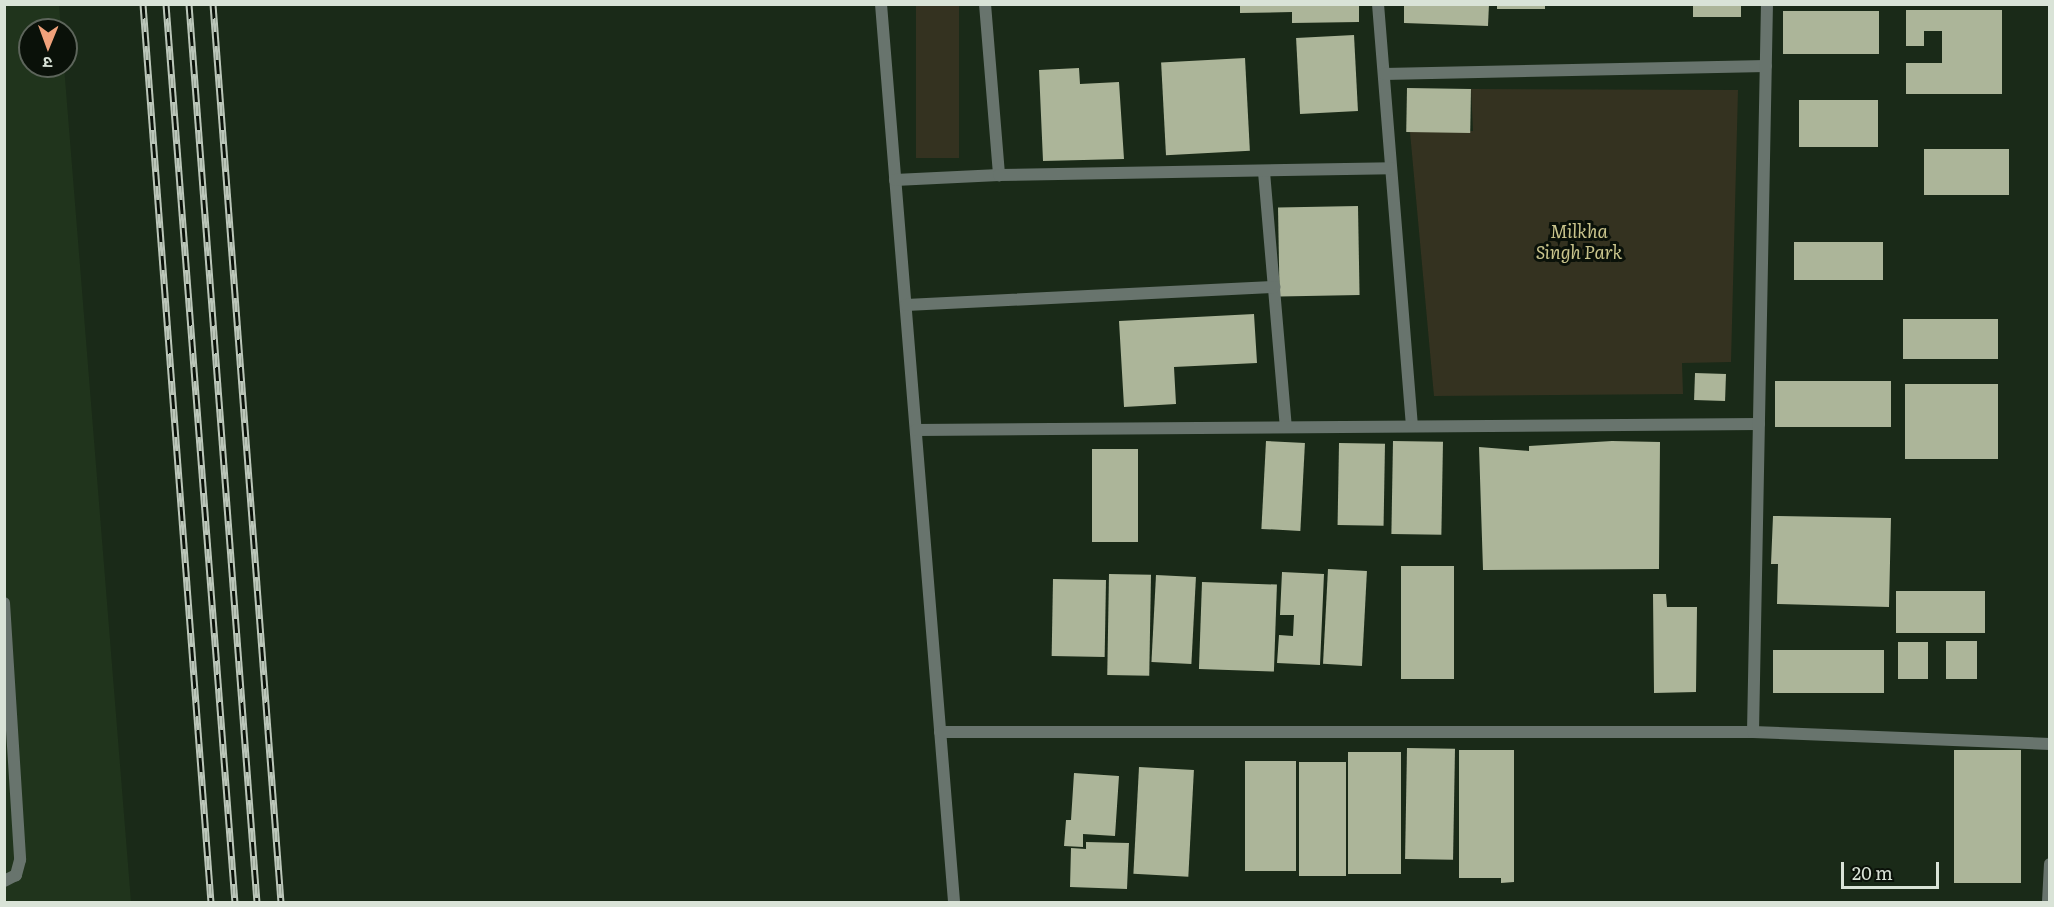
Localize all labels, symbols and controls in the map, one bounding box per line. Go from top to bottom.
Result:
north arrow [18,18,78,78]
text: उ [43,52,53,76]
park label: Milkha Singh Park [1536,221,1622,264]
scale bar [1844,850,1942,888]
text: 20 m [1852,859,1893,886]

